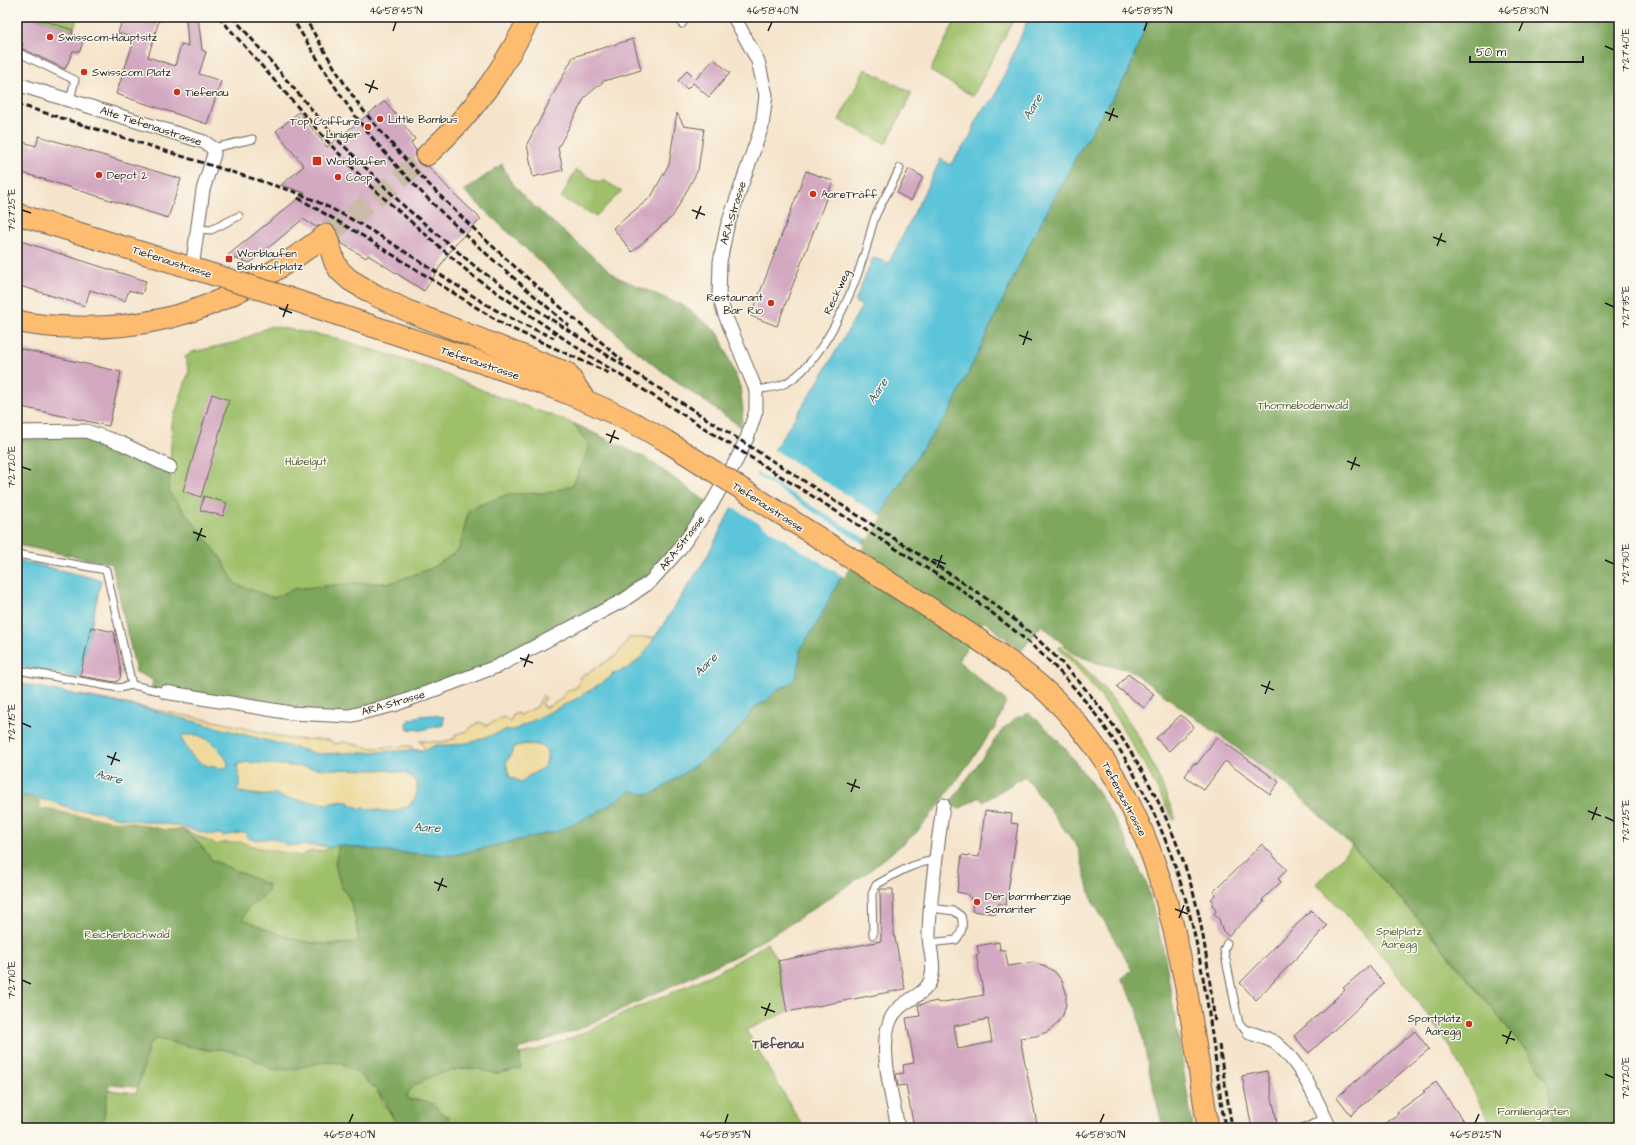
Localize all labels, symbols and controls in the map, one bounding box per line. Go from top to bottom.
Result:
text: 46°58'45"N [370,4,422,18]
text: 46°58'40"N [746,4,798,18]
text: 46°58'35"N [1121,4,1173,18]
text: 46°58'30"N [1498,4,1548,18]
text: 7°27'40"E [1619,28,1633,72]
place label: Swisscom-Hauptsitz [58,30,158,45]
marker: Swisscom-Hauptsitz [45,32,55,42]
scale bar [1470,38,1583,64]
text: 50 m [1476,44,1507,61]
place label: Swisscom Platz [92,65,172,80]
marker: Swisscom Platz [79,67,89,77]
place label: Tiefenau [185,85,229,100]
marker: Tiefenau [172,87,182,97]
water label: Aare [1019,91,1047,123]
street label: Alte Tiefenaustrasse [98,103,204,150]
place label: Little Bambus [388,112,458,127]
place label: Top Coiffure Liniger [290,114,360,143]
marker: Little Bambus [375,114,385,124]
marker: Top Coiffure Liniger [363,122,373,132]
place label: Worblaufen [326,154,386,169]
marker: Worblaufen [311,155,323,167]
place label: Depot 2 [107,168,148,183]
marker: Depot 2 [94,170,104,180]
place label: Coop [346,170,372,185]
marker: Coop [333,172,343,182]
street label: ARA-Strasse [716,179,750,247]
place label: AareTräff [821,187,878,202]
text: 7°27'25"E [5,188,19,231]
marker: AareTräff [808,189,818,199]
street label: Tiefenaustrasse [131,242,213,282]
place label: Worblaufen Bahnhofplatz [237,246,303,274]
marker: Worblaufen Bahnhofplatz [224,254,234,264]
street label: Reckweg [820,267,855,317]
text: 7°27'35"E [1619,286,1633,328]
place label: Restaurant Bar Rio [706,290,764,318]
marker: Restaurant Bar Rio [766,298,776,308]
street label: Tiefenaustrasse [439,343,521,383]
water label: Aare [864,375,893,407]
park label: Thormebodenwald [1258,398,1349,413]
text: 7°27'20"E [5,446,19,488]
park label: Hubelgut [285,454,327,470]
street label: Tiefenaustrasse [729,478,807,536]
street label: ARA-Strasse [656,513,708,573]
text: 7°27'30"E [1619,543,1633,585]
water label: Aare [690,649,722,681]
street label: ARA-Strasse [359,687,427,719]
text: 7°27'15"E [5,704,19,742]
street label: Tiefenaustrasse [1098,759,1150,839]
water label: Aare [94,765,125,789]
text: 7°27'25"E [1619,799,1633,842]
water label: Aare [413,819,441,837]
place label: Der barmherzige Samariter [985,889,1071,917]
marker: Der barmherzige Samariter [972,897,982,907]
park label: Spielplatz Aaregg [1376,924,1422,953]
park label: Reichenbachwald [84,927,170,942]
text: 7°27'10"E [5,961,19,999]
place label: Sportplatz Aaregg [1408,1011,1462,1040]
marker: Sportplatz Aaregg [1464,1019,1474,1029]
district label: Tiefenau [751,1035,804,1053]
text: 7°27'20"E [1619,1057,1633,1099]
park label: Familiengärten [1497,1104,1569,1120]
text: 46°58'40"N [323,1128,375,1142]
text: 46°58'35"N [699,1128,751,1142]
text: 46°58'30"N [1075,1128,1125,1142]
text: 46°58'25"N [1449,1128,1501,1142]

